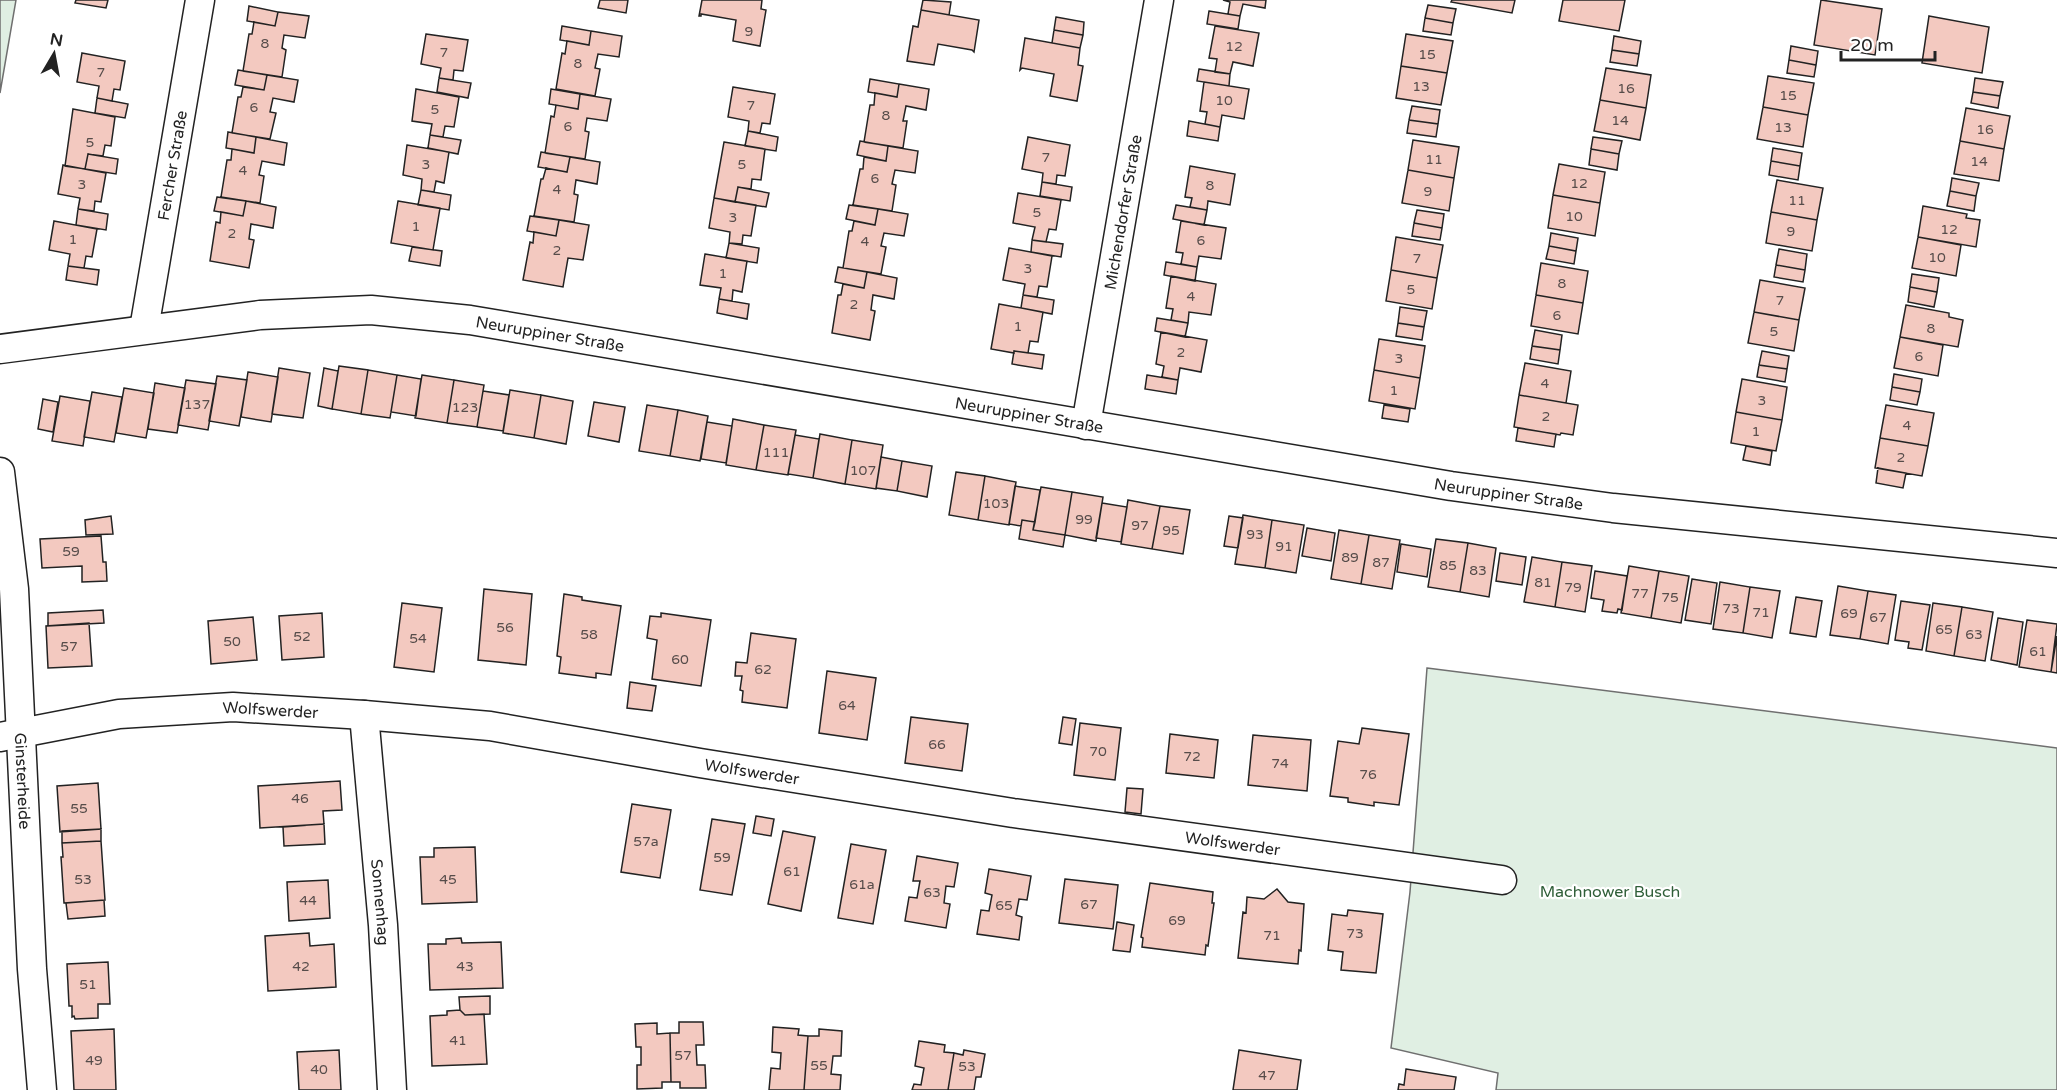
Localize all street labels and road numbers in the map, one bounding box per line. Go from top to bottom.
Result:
street label: Fercher Straße [154,109,192,222]
street label: Michendorfer Straße [1100,133,1147,291]
street label: Neuruppiner Straße [474,312,626,357]
street label: Neuruppiner Straße [953,393,1105,438]
street label: Neuruppiner Straße [1433,474,1584,515]
street label: Wolfswerder [222,698,320,723]
street label: Ginsterheide [10,732,34,830]
street label: Wolfswerder [703,755,802,790]
street label: Wolfswerder [1184,828,1282,861]
street label: Sonnenhag [366,858,393,946]

